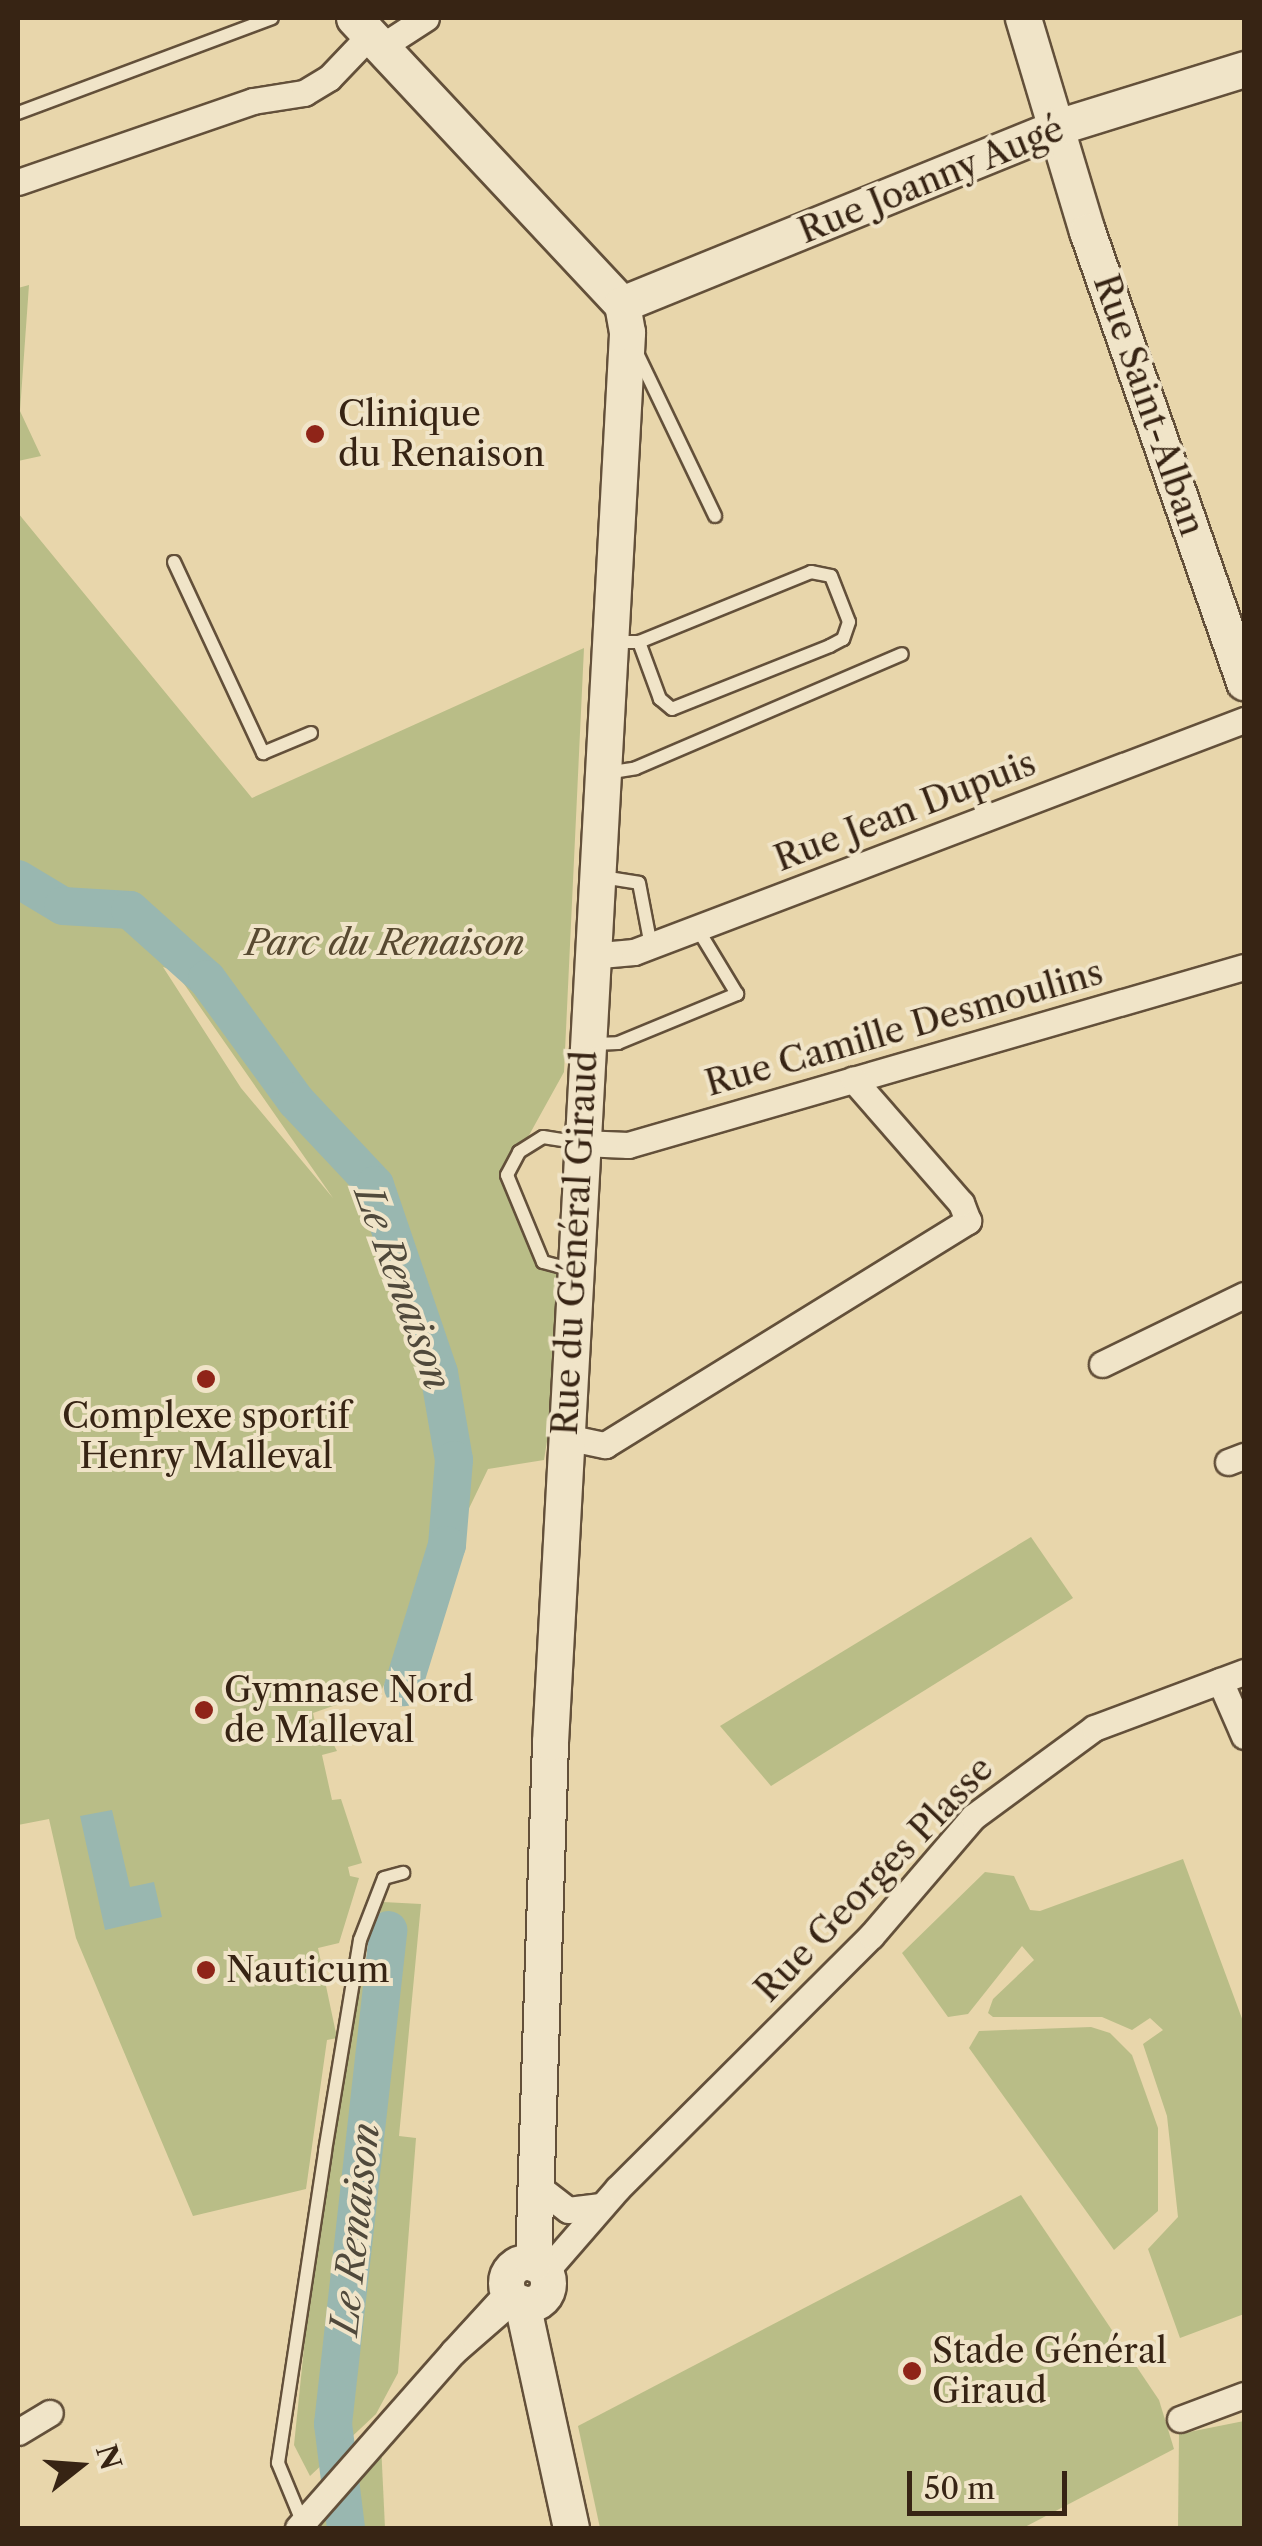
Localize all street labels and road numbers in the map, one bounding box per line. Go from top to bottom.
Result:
street label: Rue Joanny Augé [791,107,1071,253]
street label: Rue Saint-Alban [1085,269,1213,541]
street label: Rue Jean Dupuis [769,742,1041,880]
street label: Rue Camille Desmoulins [700,951,1108,1105]
street label: Rue du Général Giraud [544,1050,606,1436]
street label: Rue Georges Plasse [746,1748,1002,2010]

